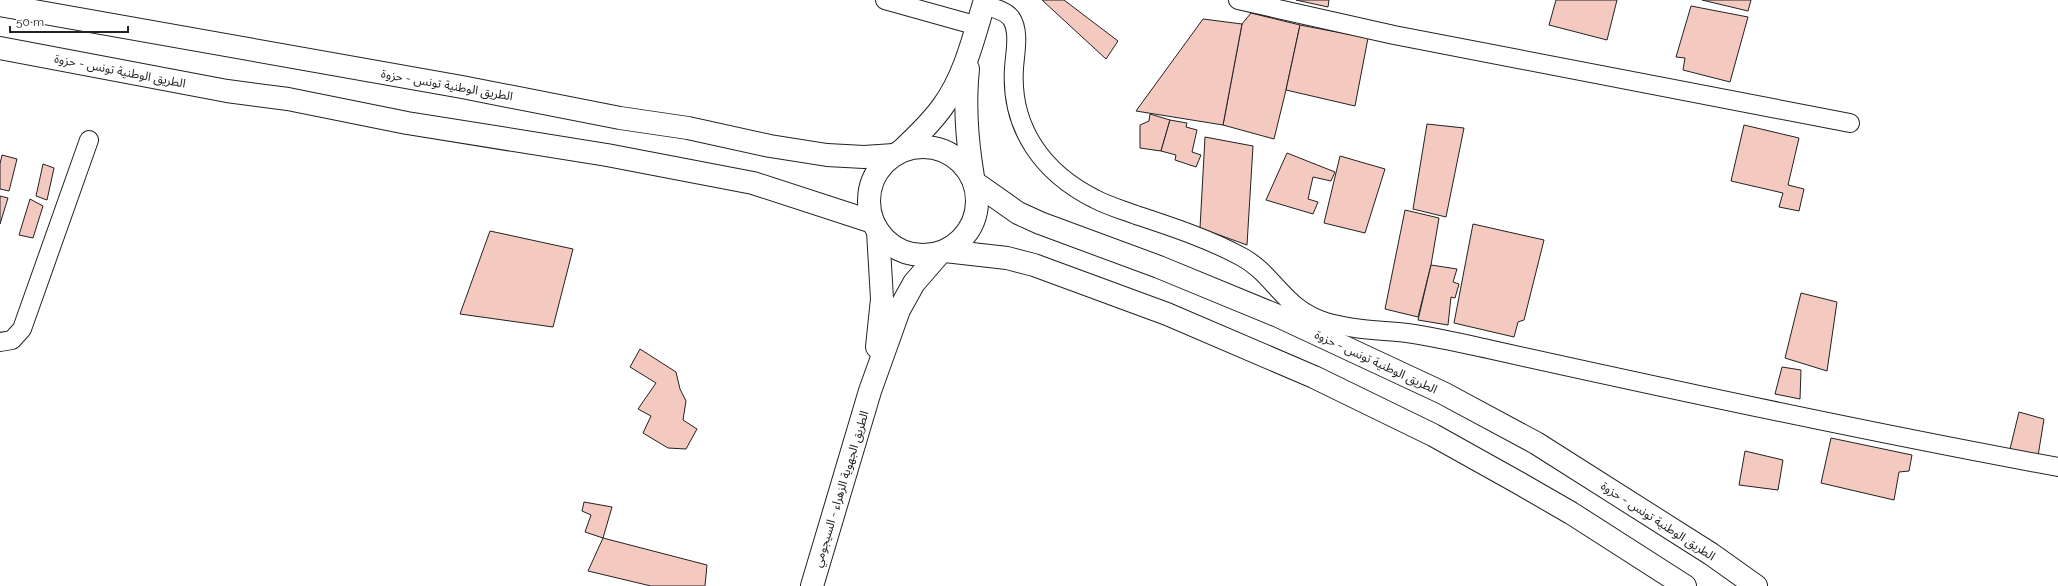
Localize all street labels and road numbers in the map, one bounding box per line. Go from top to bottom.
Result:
street label: الطريق الوطنية تونس - حزوة [53,51,187,92]
street label: الطريق الوطنية تونس - حزوة [380,67,514,104]
street label: الطريق الوطنية تونس - حزوة [1312,327,1440,398]
street label: الطريق الجهوية الزهراء - السيجومي [811,409,874,570]
street label: الطريق الوطنية تونس - حزوة [1598,479,1718,564]

